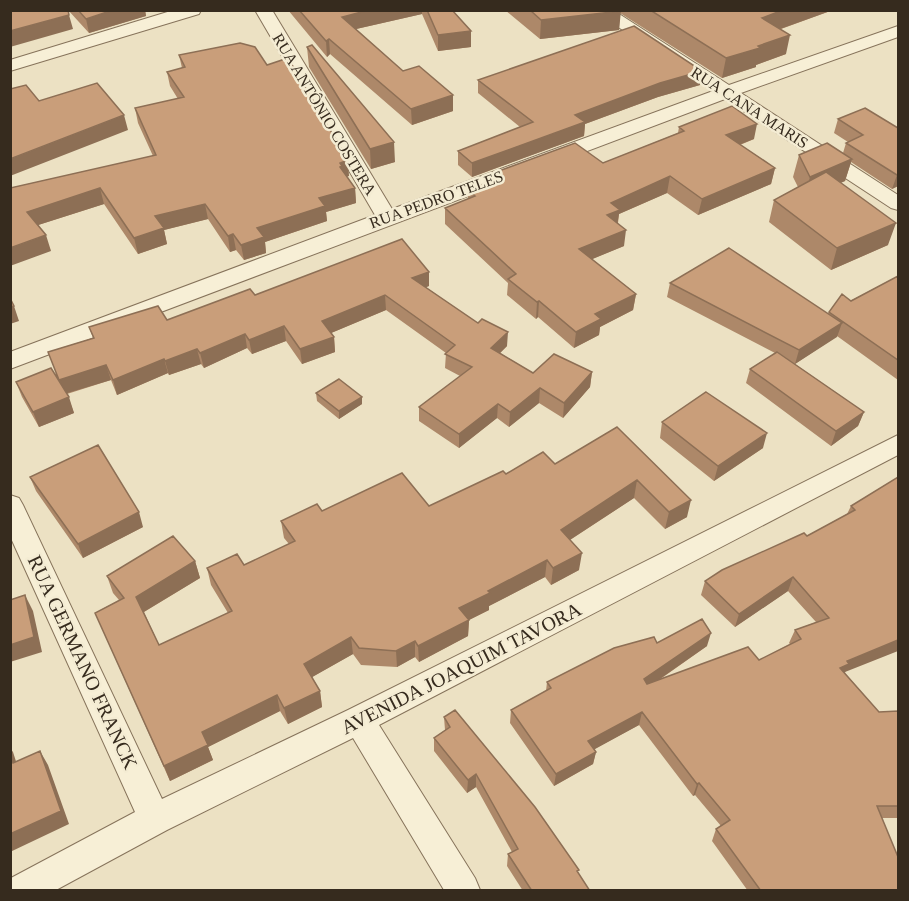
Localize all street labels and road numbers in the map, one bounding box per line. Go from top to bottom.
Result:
street label: RUA ANTÔNIO COSTERA [269,30,381,199]
street label: RUA CANA MARIS [688,63,811,152]
street label: RUA PEDRO TELES [367,167,505,232]
street label: RUA GERMANO FRANCK [24,552,143,773]
street label: AVENIDA JOAQUIM TAVORA [337,598,585,738]

